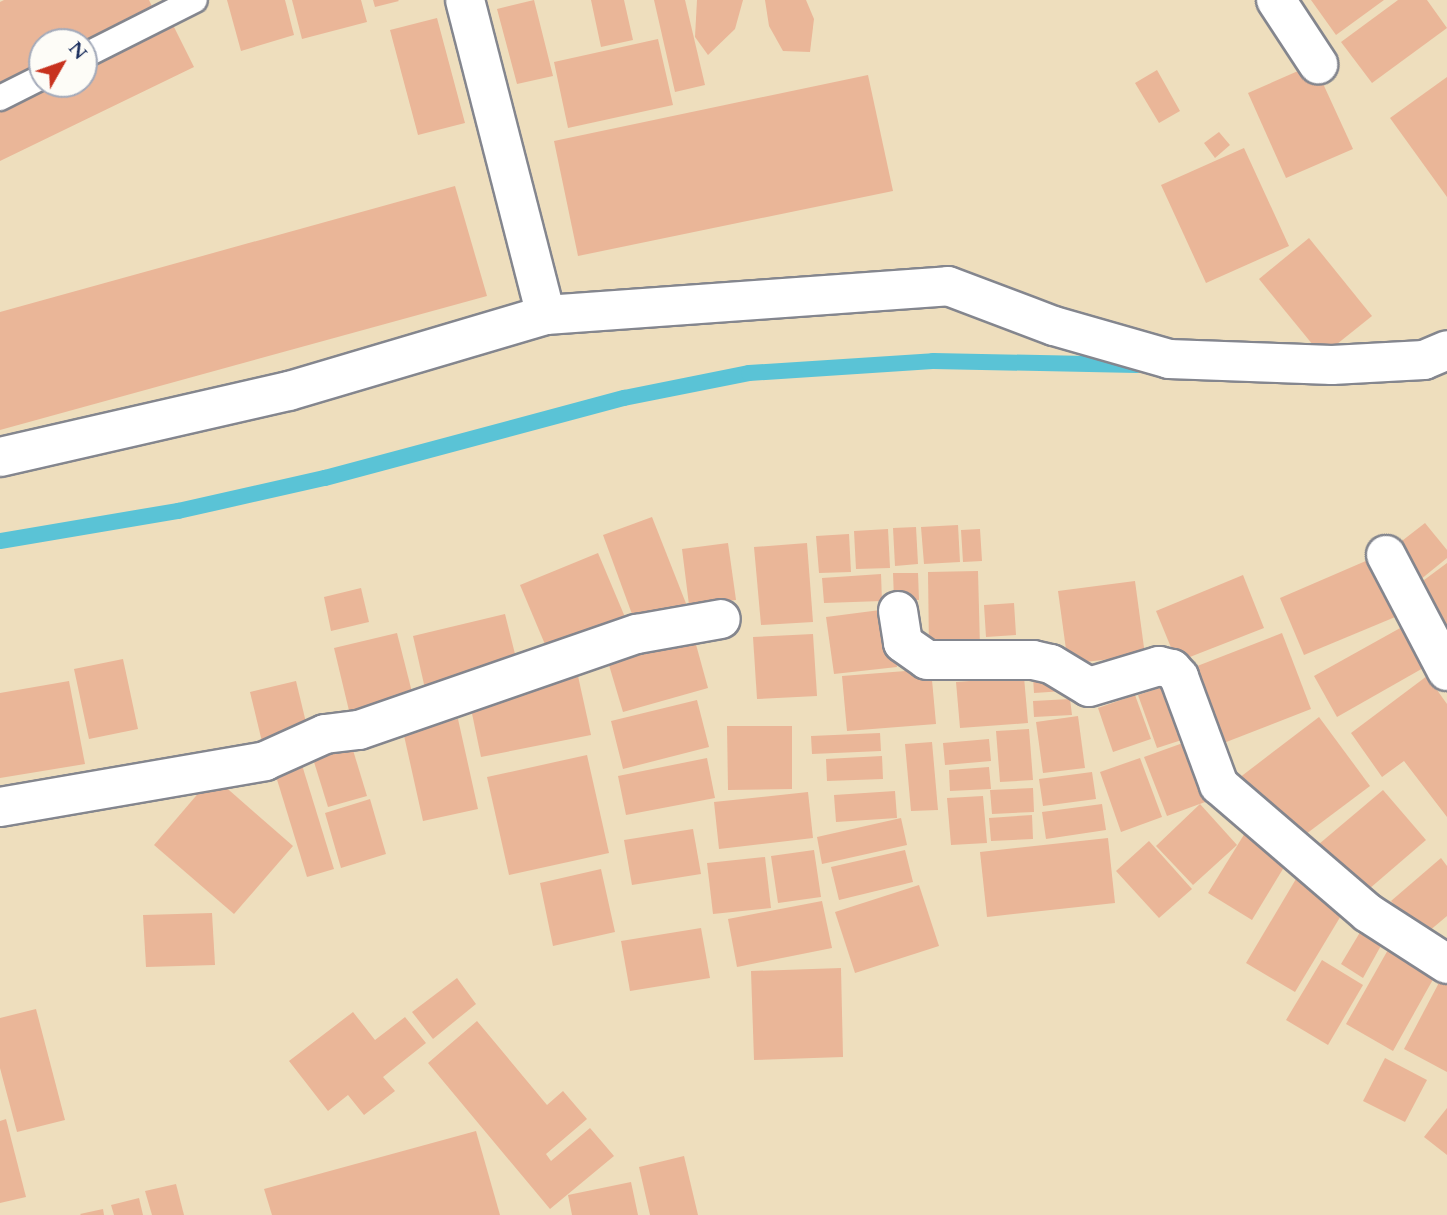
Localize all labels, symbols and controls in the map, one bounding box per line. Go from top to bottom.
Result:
north arrow [28,28,98,98]
text: N [62,36,93,65]

